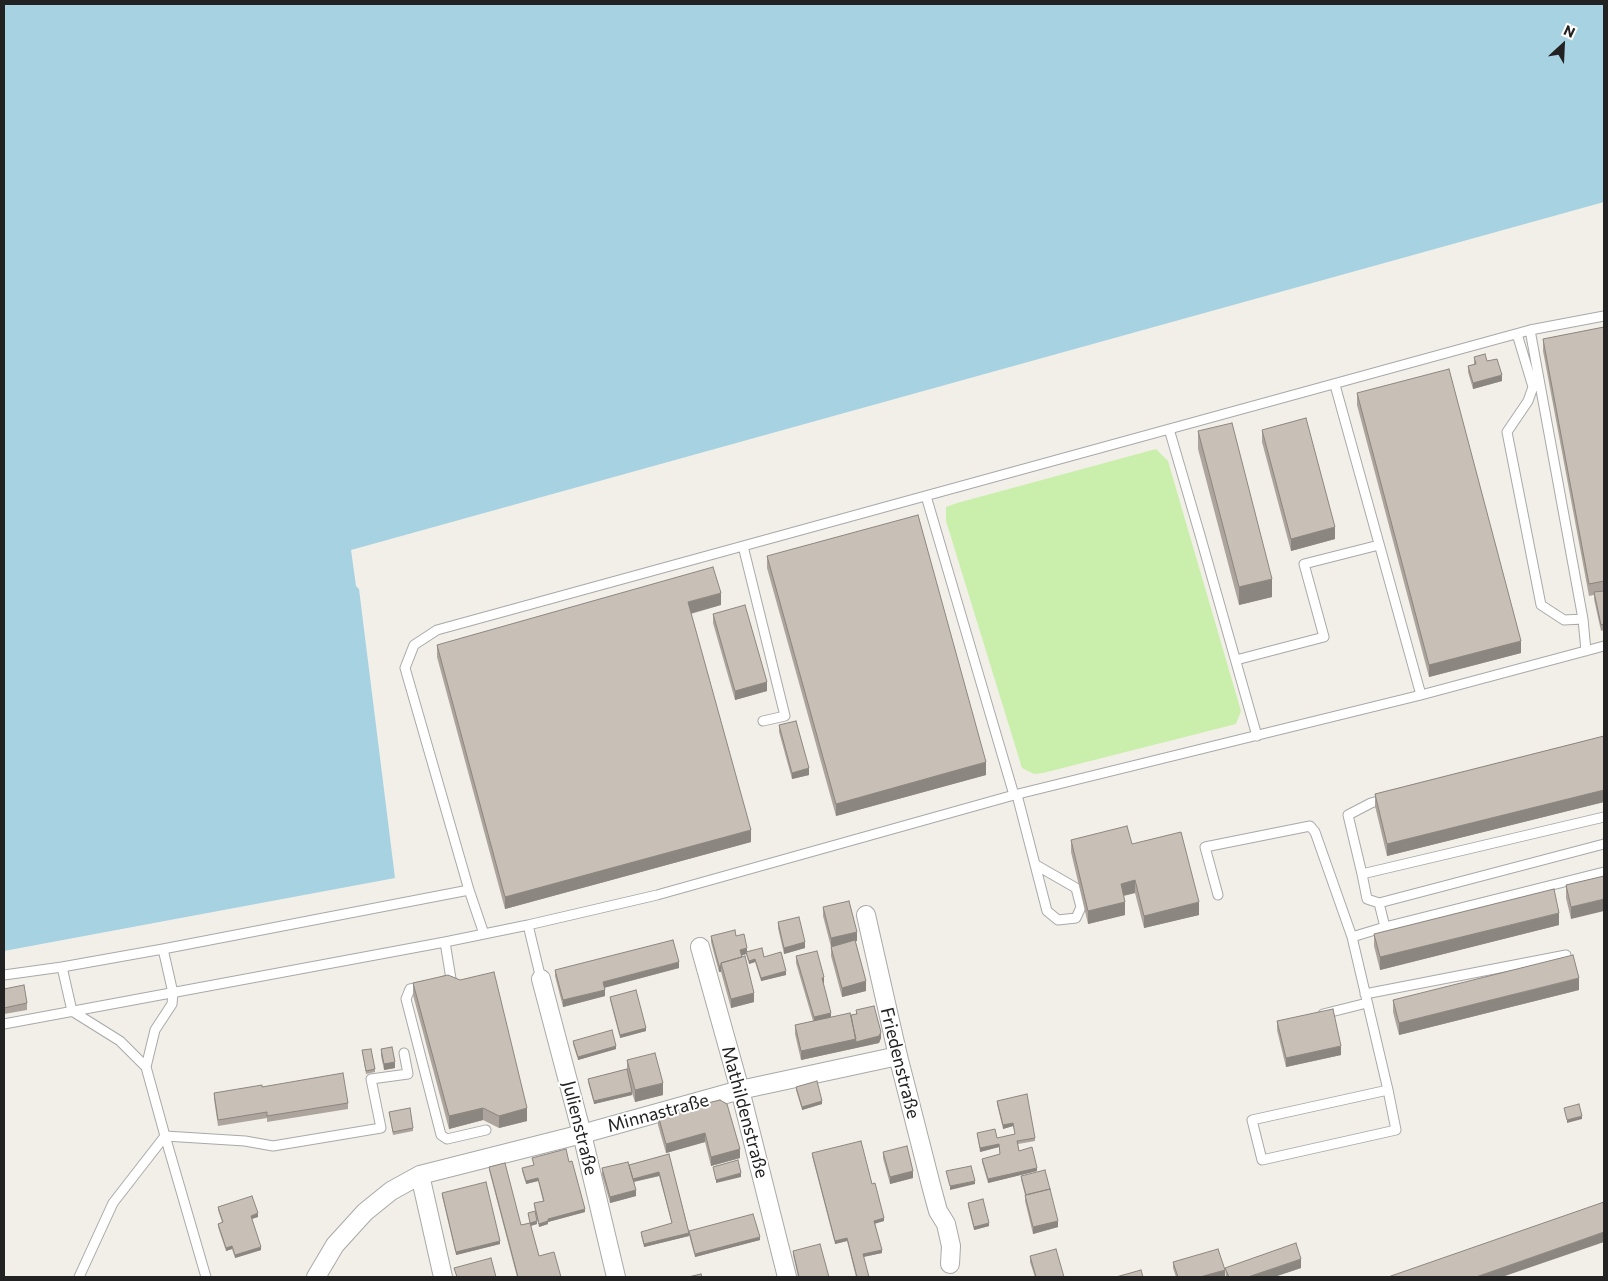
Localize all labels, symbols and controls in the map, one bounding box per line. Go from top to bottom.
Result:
north arrow [1538,20,1588,70]
text: N [1561,21,1578,41]
street label: Friedenstraße [876,1005,924,1121]
street label: Mathildenstraße [717,1044,773,1180]
street label: Julienstraße [558,1078,602,1178]
street label: Minnastraße [605,1089,711,1137]

